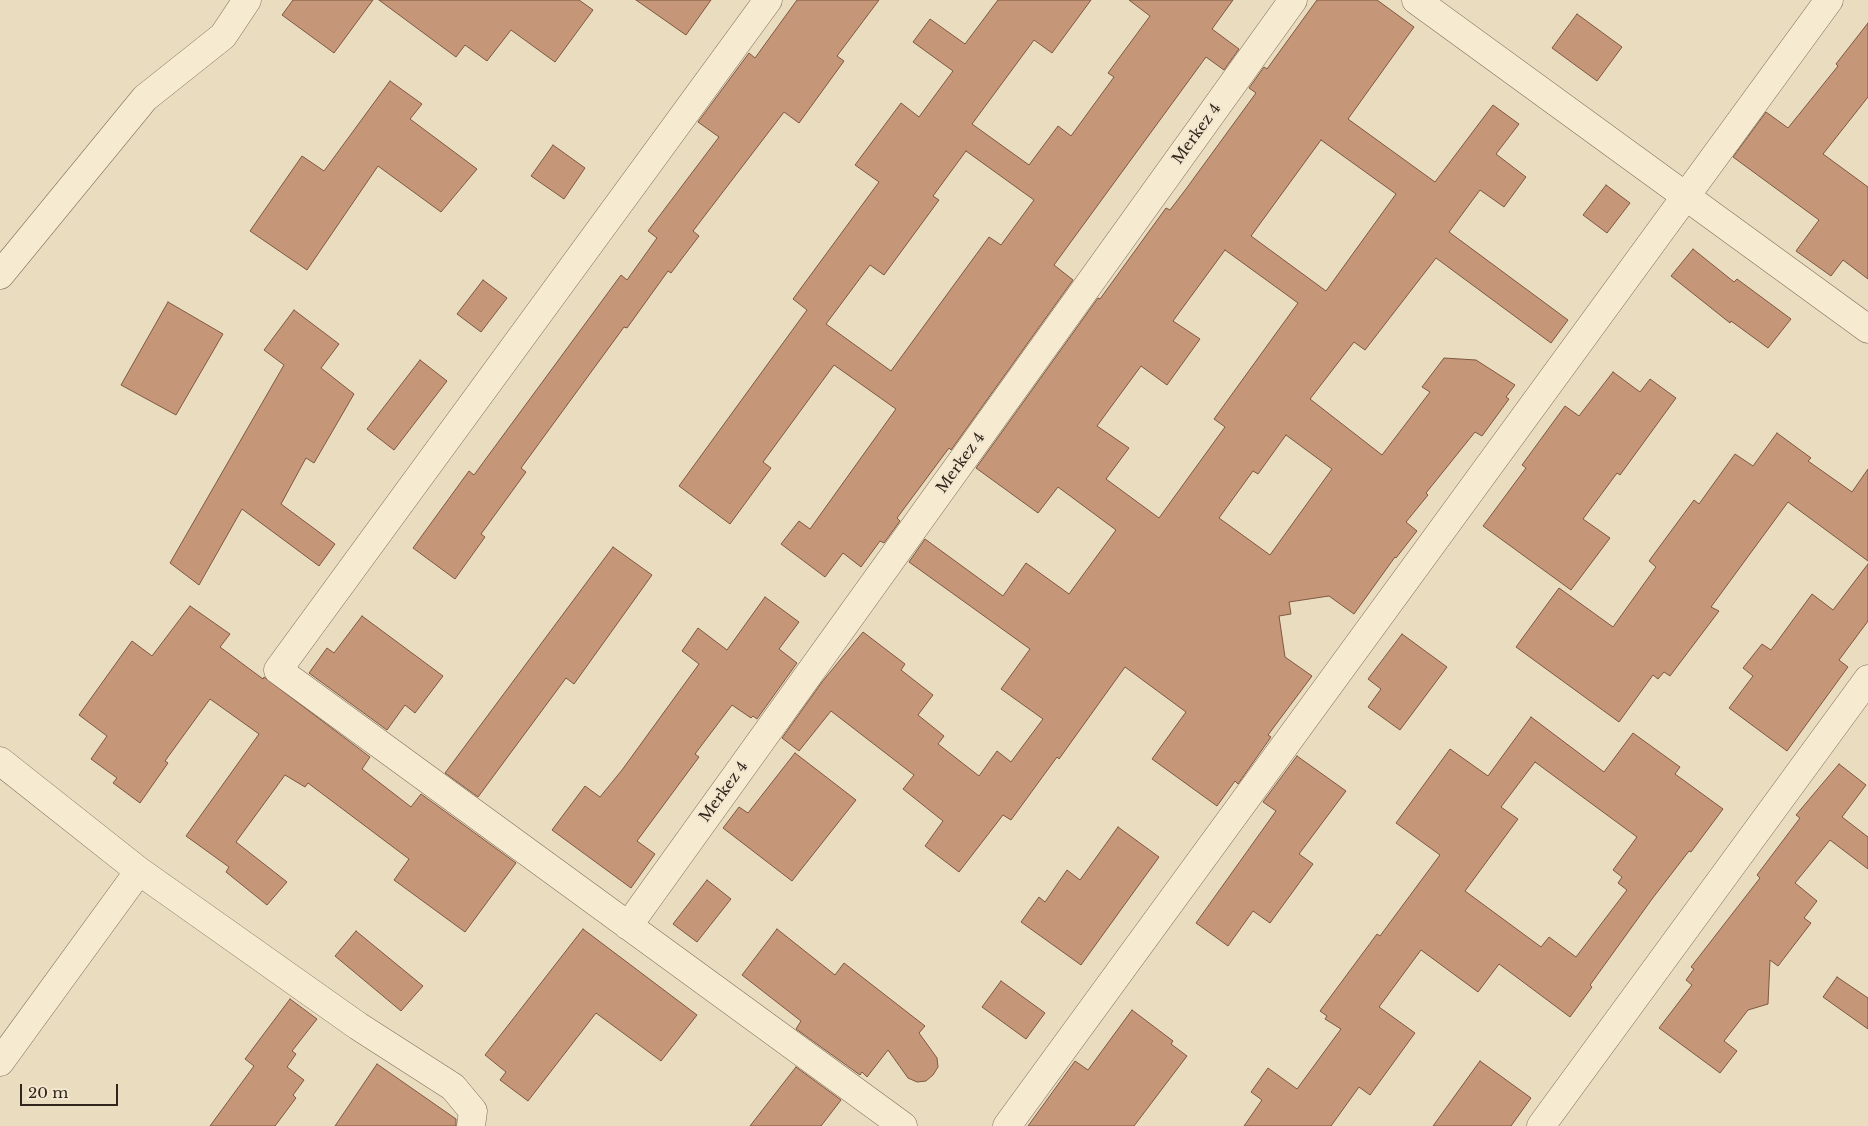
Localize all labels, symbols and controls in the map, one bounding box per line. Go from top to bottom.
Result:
street label: Merkez 4 [1169,100,1225,168]
street label: Merkez 4 [933,429,989,497]
street label: Merkez 4 [696,758,752,826]
scale bar [22,1074,120,1106]
text: 20 m [28,1083,68,1102]

